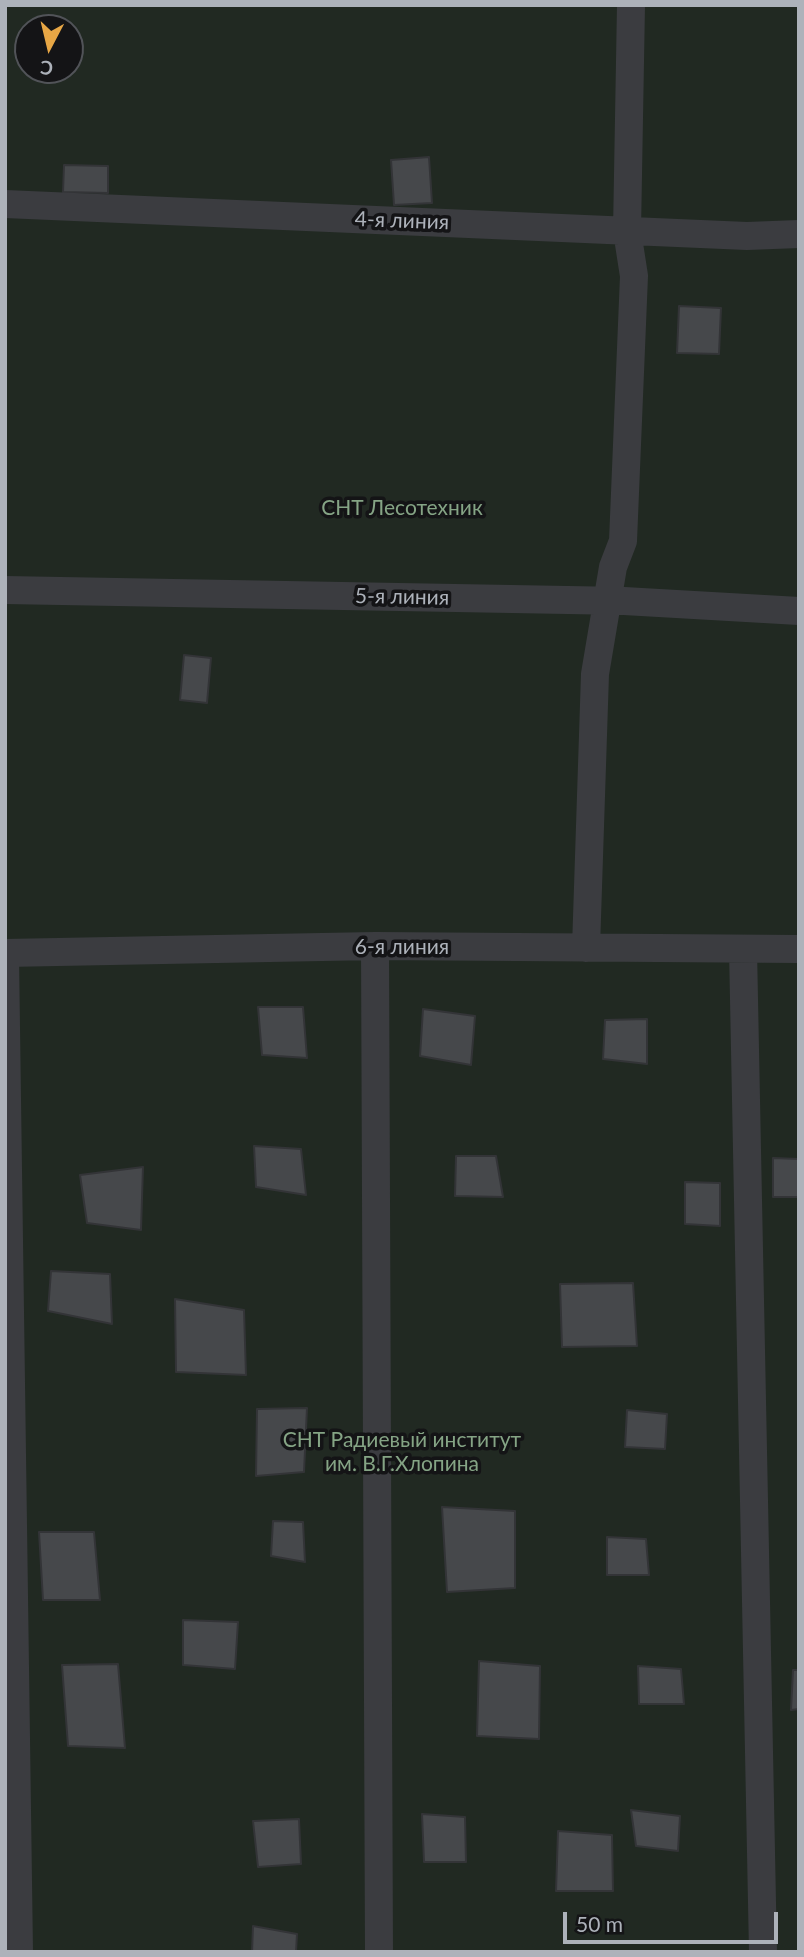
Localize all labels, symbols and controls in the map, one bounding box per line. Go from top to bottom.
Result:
north arrow [14,14,84,84]
text: С [39,56,54,81]
street label: 4-я линия [354,207,450,235]
park label: СНТ Лесотехник [321,495,483,521]
street label: 5-я линия [355,584,449,610]
street label: 6-я линия [355,934,449,960]
park label: СНТ Радиевый институт им. В.Г.Хлопина [283,1427,521,1477]
scale bar [566,1898,781,1942]
text: 50 m [576,1911,623,1936]

